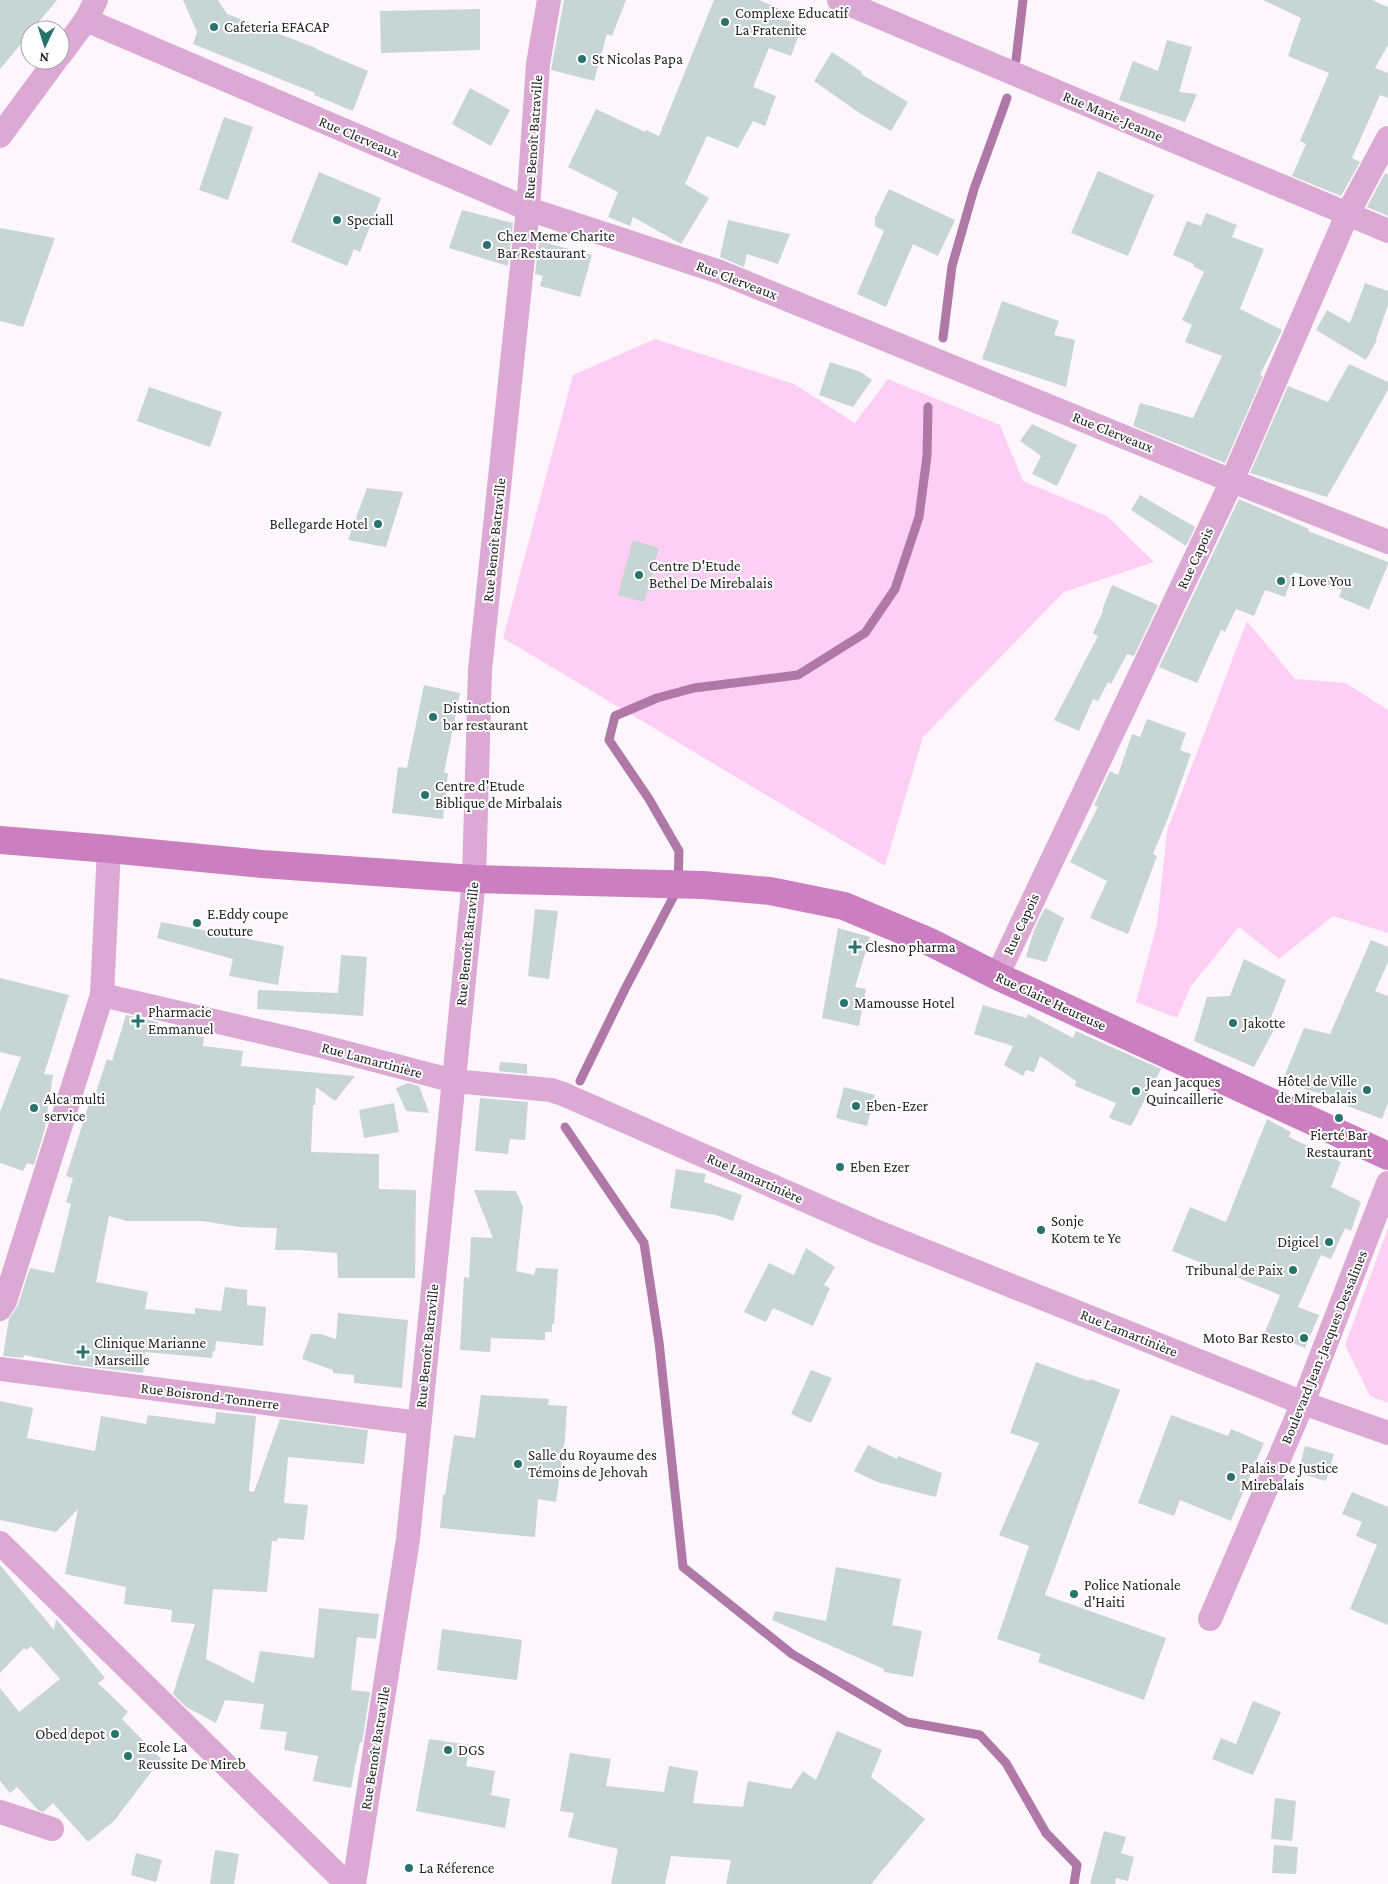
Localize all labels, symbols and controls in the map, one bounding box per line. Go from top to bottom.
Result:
place label: Complexe Educatif La Fratenite [735,5,850,38]
marker: Complexe Educatif La Fratenite [719,16,731,28]
place label: Cafeteria EFACAP [224,19,330,35]
north arrow [20,20,70,70]
marker: Cafeteria EFACAP [208,21,220,33]
text: N [38,50,49,66]
place label: St Nicolas Papa [592,51,683,68]
marker: St Nicolas Papa [576,53,588,65]
street label: Rue Benoît Batraville [521,74,545,200]
street label: Rue Marie-Jeanne [1060,88,1166,145]
street label: Rue Clerveaux [317,113,401,161]
place label: Speciall [347,212,394,229]
marker: Speciall [331,214,343,226]
place label: Chez Meme Charite Bar Restaurant [497,228,615,261]
marker: Chez Meme Charite Bar Restaurant [481,239,493,251]
street label: Rue Clerveaux [694,257,780,303]
street label: Rue Clerveaux [1070,409,1156,455]
street label: Rue Benoît Batraville [480,477,509,603]
place label: Bellegarde Hotel [270,516,368,533]
marker: Bellegarde Hotel [372,518,384,530]
street label: Rue Capois [1174,524,1217,592]
place label: Centre D'Etude Bethel De Mirebalais [649,558,773,591]
marker: Centre D'Etude Bethel De Mirebalais [633,569,645,581]
place label: I Love You [1291,573,1352,589]
marker: I Love You [1275,575,1287,587]
place label: Distinction bar restaurant [443,700,529,733]
marker: Distinction bar restaurant [427,711,439,723]
place label: Centre d'Etude Biblique de Mirbalais [435,778,562,812]
marker: Centre d'Etude Biblique de Mirbalais [419,789,431,801]
street label: Rue Benoît Batraville [453,881,482,1007]
street label: Rue Capois [1000,890,1043,958]
place label: E.Eddy coupe couture [207,906,289,939]
marker: E.Eddy coupe couture [191,917,203,929]
place label: Clesno pharma [865,939,956,956]
marker: Clesno pharma [849,941,861,953]
street label: Rue Claire Heureuse [993,968,1109,1034]
place label: Mamousse Hotel [854,995,955,1011]
marker: Mamousse Hotel [838,997,850,1009]
place label: Pharmacie Emmanuel [148,1004,214,1037]
marker: Pharmacie Emmanuel [132,1015,144,1027]
place label: Jakotte [1241,1015,1286,1032]
marker: Jakotte [1227,1017,1239,1029]
street label: Rue Lamartinière [320,1039,424,1081]
place label: Hôtel de Ville de Mirebalais [1276,1073,1357,1106]
place label: Jean Jacques Quincaillerie [1144,1074,1224,1107]
marker: Hôtel de Ville de Mirebalais [1361,1084,1373,1096]
marker: Jean Jacques Quincaillerie [1130,1085,1142,1097]
place label: Alca multi service [44,1091,105,1124]
place label: Eben-Ezer [866,1098,929,1114]
marker: Eben-Ezer [850,1100,862,1112]
marker: Alca multi service [28,1102,40,1114]
marker: Fierté Bar Restaurant [1333,1112,1345,1124]
place label: Fierté Bar Restaurant [1306,1127,1373,1160]
street label: Rue Lamartinière [705,1150,806,1206]
place label: Eben Ezer [850,1159,910,1175]
marker: Eben Ezer [834,1161,846,1173]
place label: Sonje Kotem te Ye [1051,1213,1121,1246]
marker: Sonje Kotem te Ye [1035,1224,1047,1236]
place label: Digicel [1277,1234,1319,1251]
marker: Digicel [1323,1236,1335,1248]
street label: Boulevard Jean-Jacques Dessalines [1278,1248,1371,1446]
place label: Tribunal de Paix [1186,1262,1283,1278]
marker: Tribunal de Paix [1287,1264,1299,1276]
street label: Rue Benoît Batraville [413,1283,442,1409]
street label: Rue Lamartinière [1078,1306,1180,1360]
place label: Moto Bar Resto [1203,1330,1294,1346]
marker: Moto Bar Resto [1298,1332,1310,1344]
place label: Clinique Marianne Marseille [94,1335,206,1368]
marker: Clinique Marianne Marseille [76,1345,90,1359]
street label: Rue Boisrond-Tonnerre [140,1380,280,1412]
place label: Salle du Royaume des Témoins de Jehovah [528,1447,657,1481]
marker: Salle du Royaume des Témoins de Jehovah [512,1458,524,1470]
place label: Palais De Justice Mirebalais [1241,1460,1339,1493]
marker: Palais De Justice Mirebalais [1225,1471,1237,1483]
place label: Police Nationale d'Haiti [1084,1577,1181,1610]
marker: Police Nationale d'Haiti [1068,1588,1080,1600]
street label: Rue Benoît Batraville [357,1685,393,1811]
place label: Obed depot [35,1726,106,1743]
marker: Obed depot [109,1728,121,1740]
place label: Ecole La Reussite De Mireb [138,1739,246,1772]
place label: DGS [458,1742,485,1758]
marker: DGS [442,1744,454,1756]
marker: Ecole La Reussite De Mireb [122,1750,134,1762]
place label: La Réference [419,1860,495,1876]
marker: La Réference [403,1862,415,1874]

